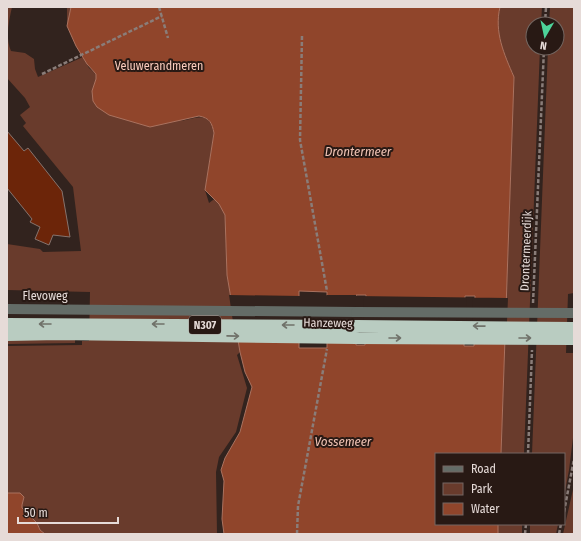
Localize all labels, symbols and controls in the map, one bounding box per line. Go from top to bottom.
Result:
north arrow [525,16,565,56]
text: N [539,38,548,52]
park label: Veluwerandmeren [115,59,203,73]
water label: Drontermeer [325,144,392,159]
street label: Drontermeerdijk [518,210,534,291]
street label: Flevoweg [22,289,68,303]
road number: N307 [189,316,221,334]
street label: Hanzeweg [303,316,353,330]
one-way arrow [39,320,52,328]
one-way arrow [152,320,165,328]
one-way arrow [282,321,295,329]
one-way arrow [473,322,486,330]
one-way arrow [226,332,239,340]
one-way arrow [388,334,401,342]
one-way arrow [518,334,531,342]
water label: Vossemeer [315,434,372,449]
legend [435,453,565,525]
text: Road [471,462,496,476]
text: Park [471,482,493,496]
scale bar [18,499,118,525]
text: Water [471,502,500,516]
text: 50 m [24,506,48,520]

